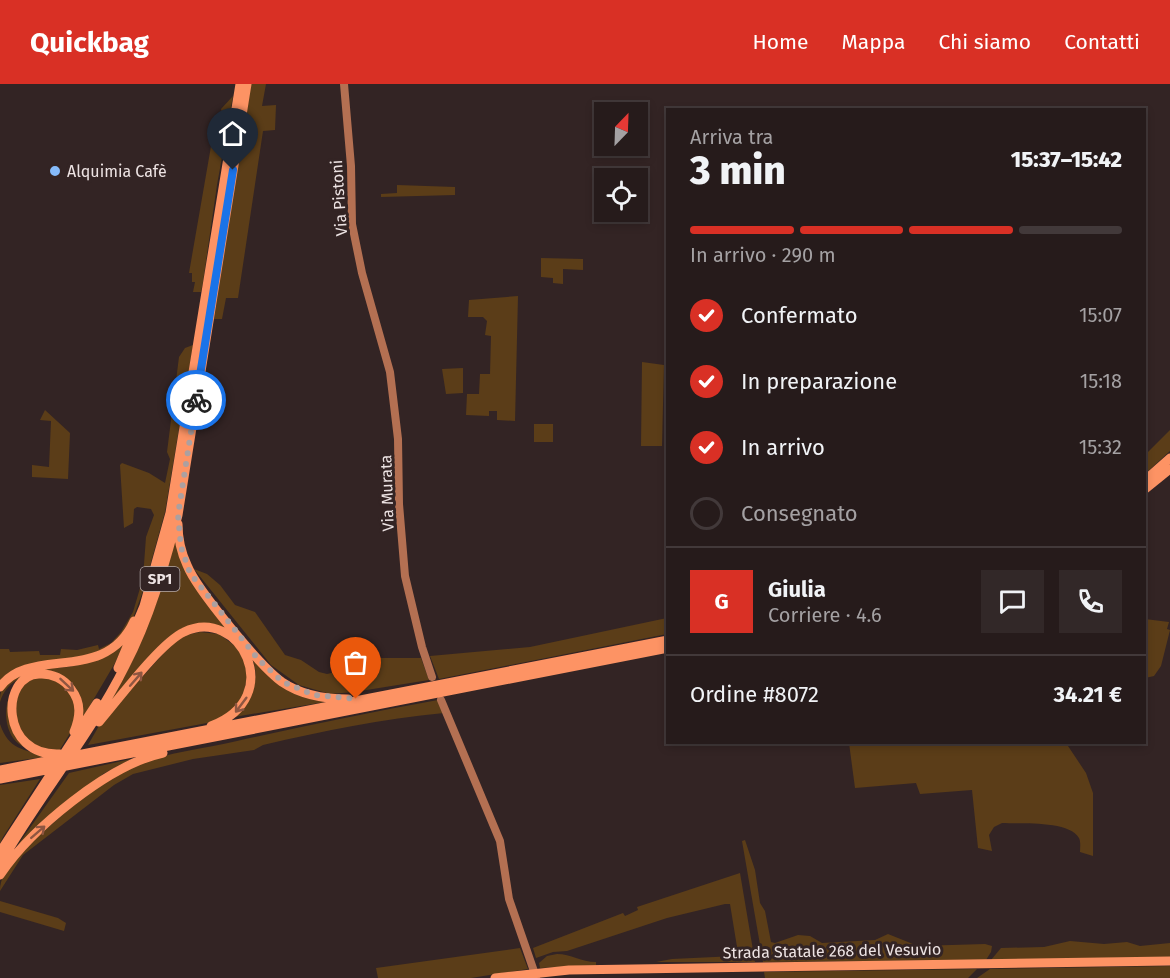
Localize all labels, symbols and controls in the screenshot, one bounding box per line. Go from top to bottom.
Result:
text: Quickbag [30,26,149,59]
text: Home [752,29,808,55]
text: Mappa [841,29,905,55]
text: Chi siamo [938,29,1031,55]
text: Contatti [1064,29,1140,55]
north arrow [594,102,648,156]
map controls [594,102,648,222]
pin [207,108,258,170]
icon: home [216,117,249,150]
text: Arriva tra [690,125,773,149]
text: 15:37–15:42 [1011,146,1122,173]
text: 3 min [690,148,786,194]
street label: Via Pistoni [327,159,351,237]
place label: Alquimia Cafè [67,162,167,181]
marker: Alquimia Cafè [48,164,62,178]
button: locate [594,168,648,222]
text: In arrivo · 290 m [690,243,836,267]
icon: check [690,299,723,332]
text: Confermato [741,302,858,329]
text: 15:07 [1079,303,1122,327]
icon: check [690,365,723,398]
text: In preparazione [741,368,897,395]
text: 15:18 [1080,369,1122,393]
courier [166,370,226,430]
icon: bike [180,384,213,417]
icon: check [690,431,723,464]
text: In arrivo [741,434,825,461]
text: 15:32 [1079,435,1122,459]
street label: Via Murata [376,454,398,532]
text: Consegnato [741,500,858,527]
road number: SP1 [140,567,180,591]
button: chat [981,570,1044,633]
button: phone [1059,570,1122,633]
text: Giulia [768,576,826,603]
text: G [714,588,729,615]
text: Corriere · 4.6 [768,603,882,627]
pin [330,637,381,699]
icon: bag [339,646,372,679]
one-way arrow [129,672,143,687]
one-way arrow [59,678,74,693]
text: Ordine #8072 [690,681,819,708]
text: 34.21 € [1054,681,1122,708]
one-way arrow [235,696,248,712]
one-way arrow [30,825,46,838]
street label: Strada Statale 268 del Vesuvio [723,940,941,962]

